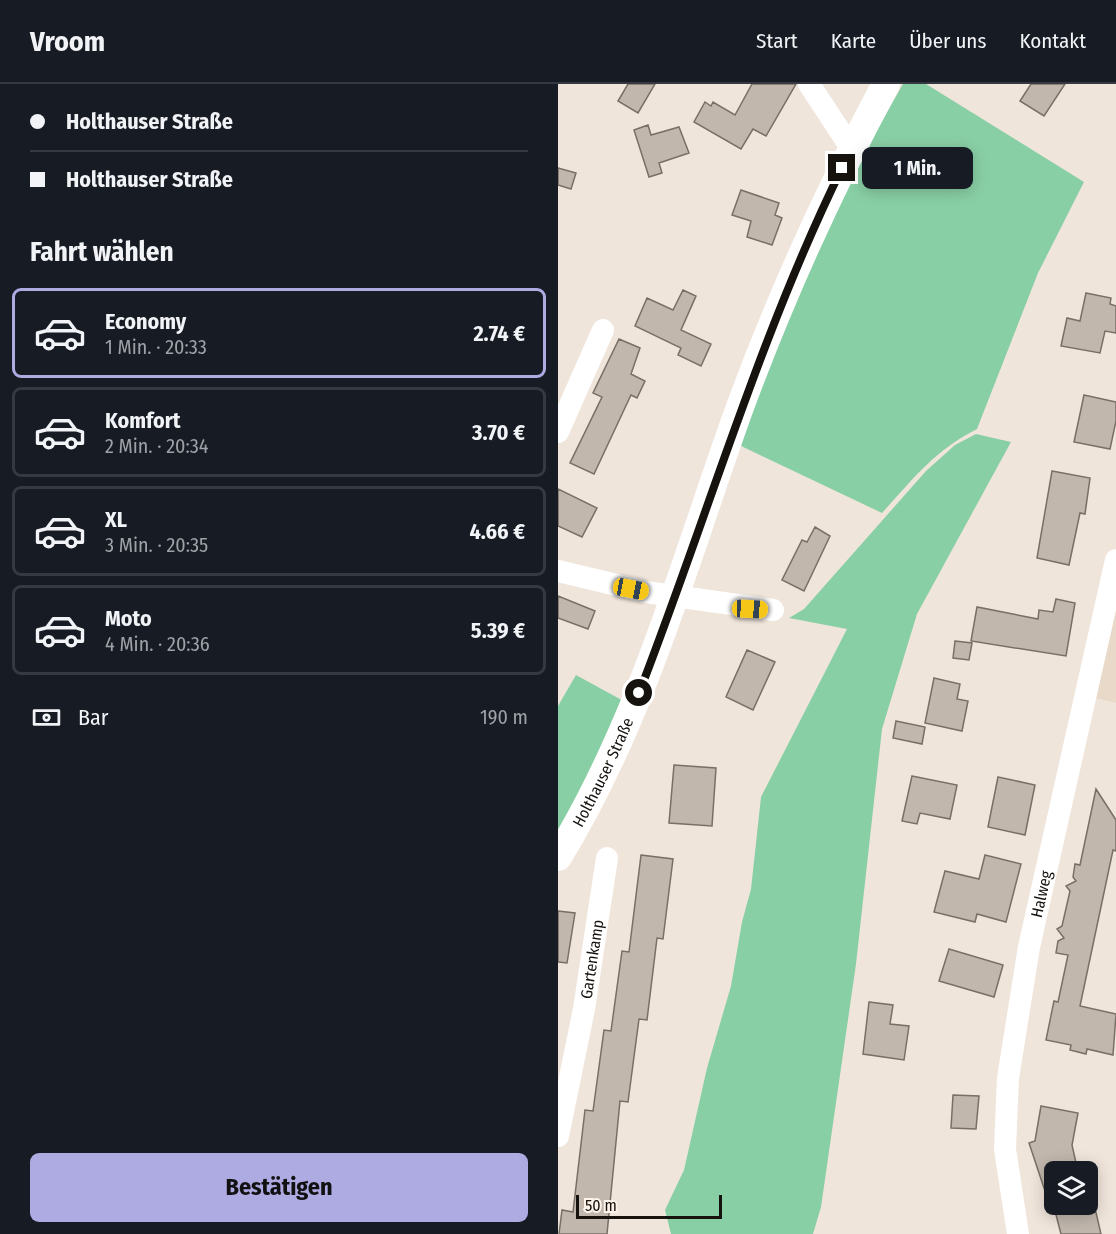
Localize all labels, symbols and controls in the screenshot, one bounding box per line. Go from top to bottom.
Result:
text: Vroom [30,25,105,58]
text: Start [756,28,798,54]
text: Karte [831,28,876,54]
text: Über uns [909,28,986,54]
text: Kontakt [1019,28,1086,54]
text: Holthauser Straße [66,108,233,135]
callout: 1 Min. [863,147,974,189]
route end [828,154,855,181]
text: 1 Min. [894,156,941,180]
text: Holthauser Straße [66,166,233,193]
text: Fahrt wählen [30,236,174,268]
icon: car [33,306,87,360]
text: Economy [105,308,186,335]
text: 2.74 € [473,320,525,347]
text: 1 Min. · 20:33 [105,335,207,359]
icon: car [33,405,87,459]
text: Komfort [105,407,180,434]
text: 3.70 € [472,419,525,446]
text: 2 Min. · 20:34 [105,434,208,458]
icon: car [33,504,87,558]
text: XL [105,506,127,533]
text: 4.66 € [469,518,525,545]
text: 3 Min. · 20:35 [105,533,208,557]
car [612,577,650,601]
car [732,599,768,619]
icon: car [33,603,87,657]
text: Moto [105,605,152,632]
text: 5.39 € [471,617,525,644]
text: 4 Min. · 20:36 [105,632,210,656]
route start [625,679,652,706]
icon: cash [30,701,63,734]
text: Bar [78,704,109,731]
text: 190 m [480,705,528,729]
street label: Holthauser Straße [568,715,637,830]
street label: Halweg [1026,868,1055,919]
street label: Gartenkamp [576,918,607,1000]
button: Bestätigen [30,1153,528,1222]
map controls [1044,1161,1098,1215]
button: layers [1044,1161,1098,1215]
scale bar [576,1192,722,1220]
text: 50 m [585,1196,617,1215]

